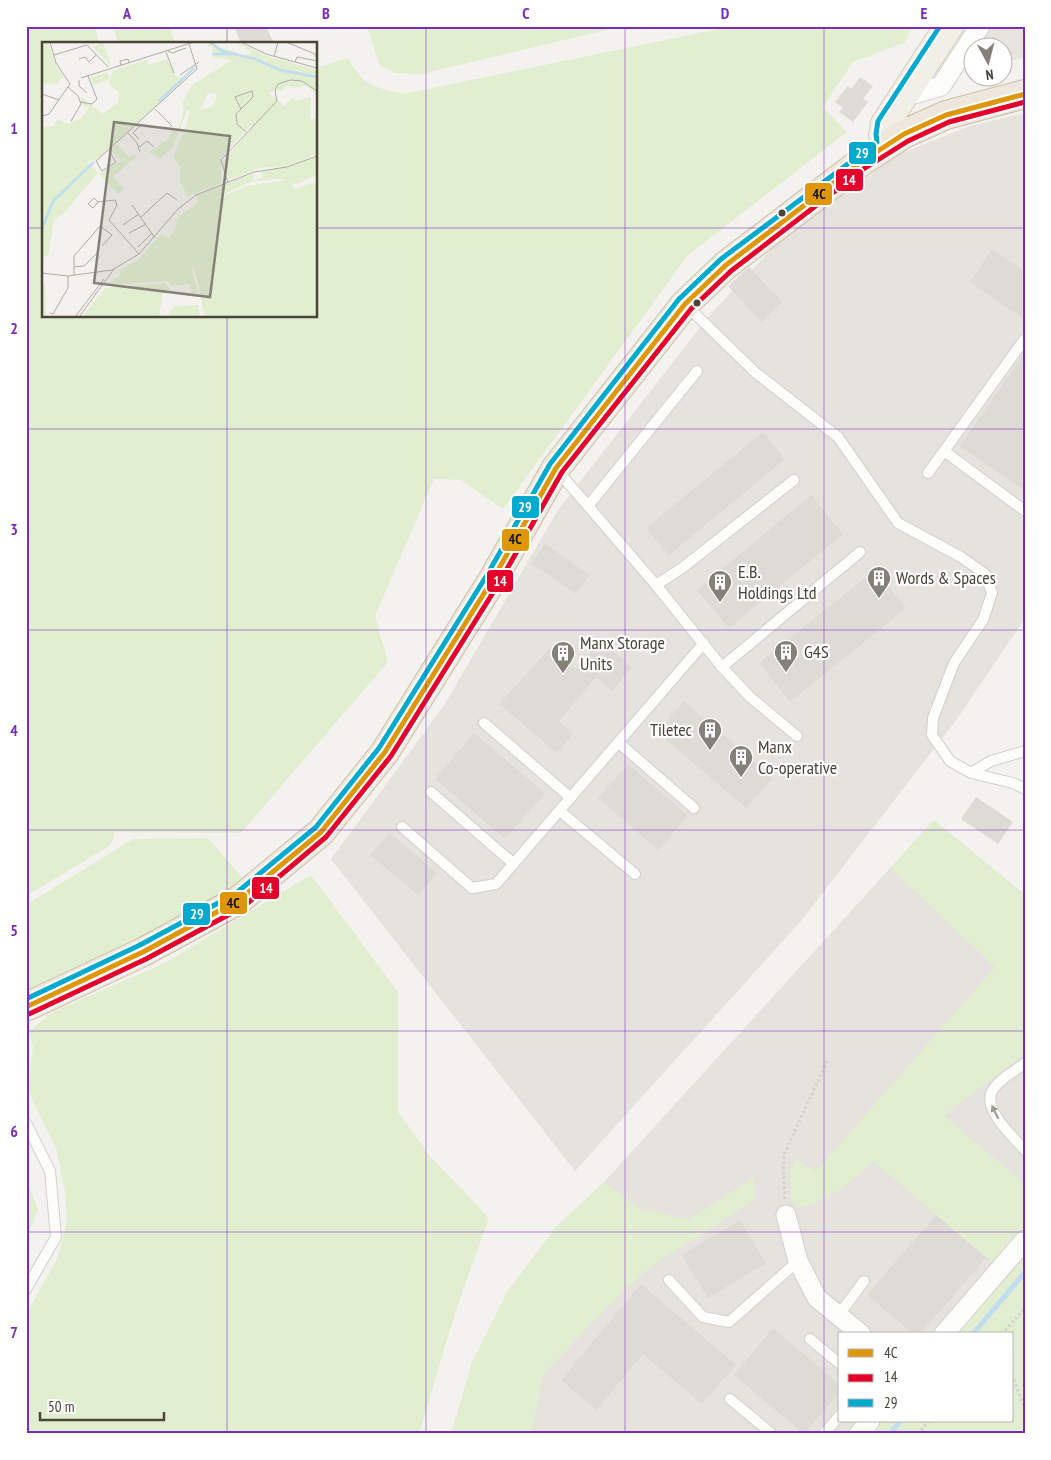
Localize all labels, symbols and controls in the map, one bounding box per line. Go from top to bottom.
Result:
text: A [122,3,132,23]
text: B [322,3,330,23]
text: C [522,3,530,23]
text: D [721,3,730,23]
text: E [921,3,928,23]
north arrow [964,38,1014,88]
inset map [42,42,318,318]
text: N [985,66,994,84]
text: 1 [10,118,18,138]
line badge: 29 [848,141,877,165]
text: 29 [855,144,869,162]
line badge: 14 [835,168,864,192]
text: 14 [842,171,856,189]
line badge: 4C [804,182,833,206]
text: 4C [812,185,826,203]
unlabelled marker [777,208,787,218]
unlabelled marker [692,298,702,308]
text: 2 [10,318,18,338]
line badge: 29 [511,495,540,519]
text: 29 [518,498,532,516]
text: 3 [10,519,18,539]
line badge: 4C [501,528,530,552]
text: 4C [508,530,522,548]
place label: E.B. Holdings Ltd [738,560,816,604]
building icon: Words & Spaces [866,565,892,599]
place label: Words & Spaces [896,566,996,589]
line badge: 14 [486,569,514,593]
building icon: E.B. Holdings Ltd [707,569,733,603]
text: 14 [493,572,507,590]
place label: Manx Storage Units [580,631,665,675]
building icon: G4S [773,639,799,673]
building icon: Manx Storage Units [550,640,576,674]
place label: G4S [804,640,829,663]
building icon: Tiletec [697,717,723,751]
place label: Tiletec [650,718,693,741]
text: 4 [10,720,18,740]
place label: Manx Co-operative [758,735,837,779]
building icon: Manx Co-operative [728,744,754,778]
line badge: 14 [251,876,280,900]
text: 14 [259,879,273,897]
line badge: 4C [219,891,248,915]
text: 4C [226,894,240,912]
line badge: 29 [182,902,211,926]
text: 29 [190,905,204,923]
text: 5 [10,920,18,940]
one-way arrow [991,1105,999,1119]
text: 6 [10,1121,18,1141]
text: 7 [10,1322,18,1342]
legend [838,1332,1014,1422]
text: 4C [884,1343,898,1362]
text: 14 [884,1367,898,1386]
scale bar [40,1390,164,1422]
text: 29 [884,1393,898,1412]
text: 50 m [48,1397,74,1416]

